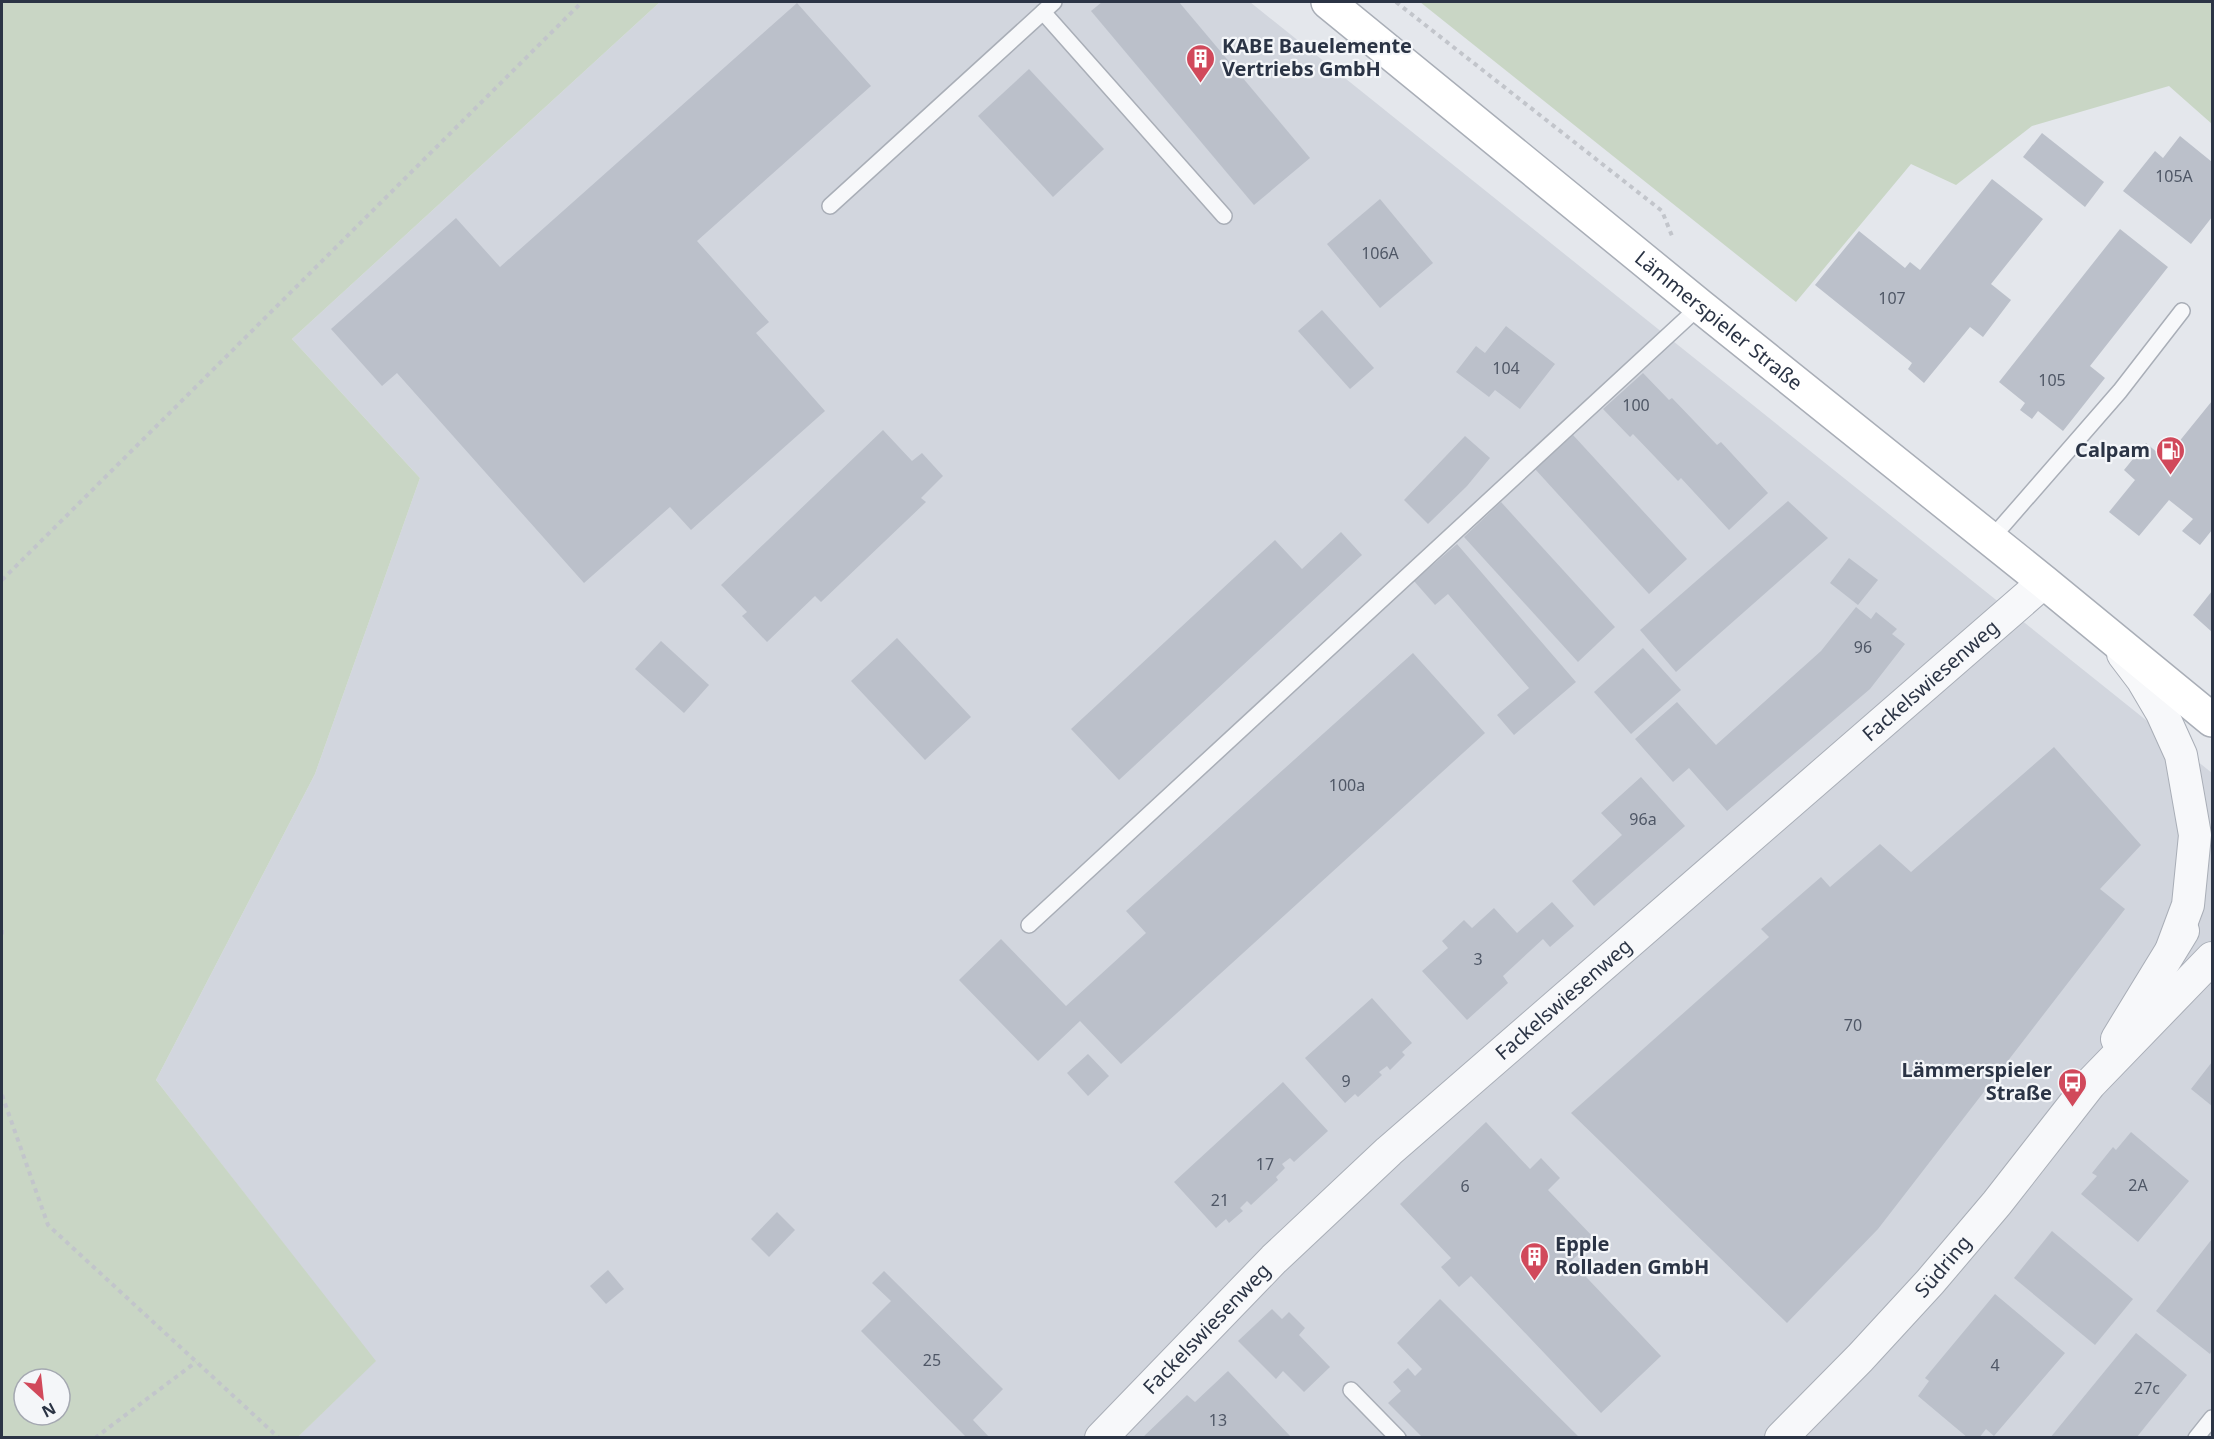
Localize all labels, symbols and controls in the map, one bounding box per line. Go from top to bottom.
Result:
place label: KABE Bauelemente Vertriebs GmbH [1222,32,1412,82]
building icon: KABE Bauelemente Vertriebs GmbH [1185,42,1217,84]
house number: 105A [2155,165,2194,187]
house number: 106A [1361,242,1400,264]
street label: Lämmerspieler Straße [1629,244,1808,396]
house number: 107 [1878,287,1906,309]
house number: 104 [1492,357,1520,379]
house number: 105 [2038,369,2066,391]
house number: 100 [1622,394,1650,416]
fuel station icon: Calpam [2155,434,2187,476]
place label: Calpam [2075,436,2150,463]
street label: Fackelswiesenweg [1856,613,2004,747]
house number: 96 [1854,636,1872,658]
house number: 100a [1329,774,1365,796]
house number: 96a [1629,808,1657,830]
street label: Fackelswiesenweg [1489,932,1637,1066]
house number: 3 [1473,948,1483,970]
house number: 70 [1844,1014,1862,1036]
place label: Lämmerspieler Straße [1902,1056,2052,1106]
bus stop icon: Lämmerspieler Straße [2057,1066,2089,1108]
house number: 9 [1341,1070,1351,1092]
house number: 17 [1256,1153,1274,1175]
house number: 2A [2128,1174,2148,1196]
house number: 6 [1460,1175,1470,1197]
house number: 21 [1211,1189,1229,1211]
street label: Südring [1908,1229,1977,1303]
place label: Epple Rolladen GmbH [1555,1230,1709,1280]
building icon: Epple Rolladen GmbH [1518,1240,1550,1282]
street label: Fackelswiesenweg [1137,1257,1276,1400]
house number: 25 [923,1349,941,1371]
house number: 4 [1990,1354,2000,1376]
north arrow [12,1367,72,1427]
house number: 27c [2134,1377,2160,1399]
text: N [38,1398,60,1423]
house number: 13 [1209,1409,1227,1431]

